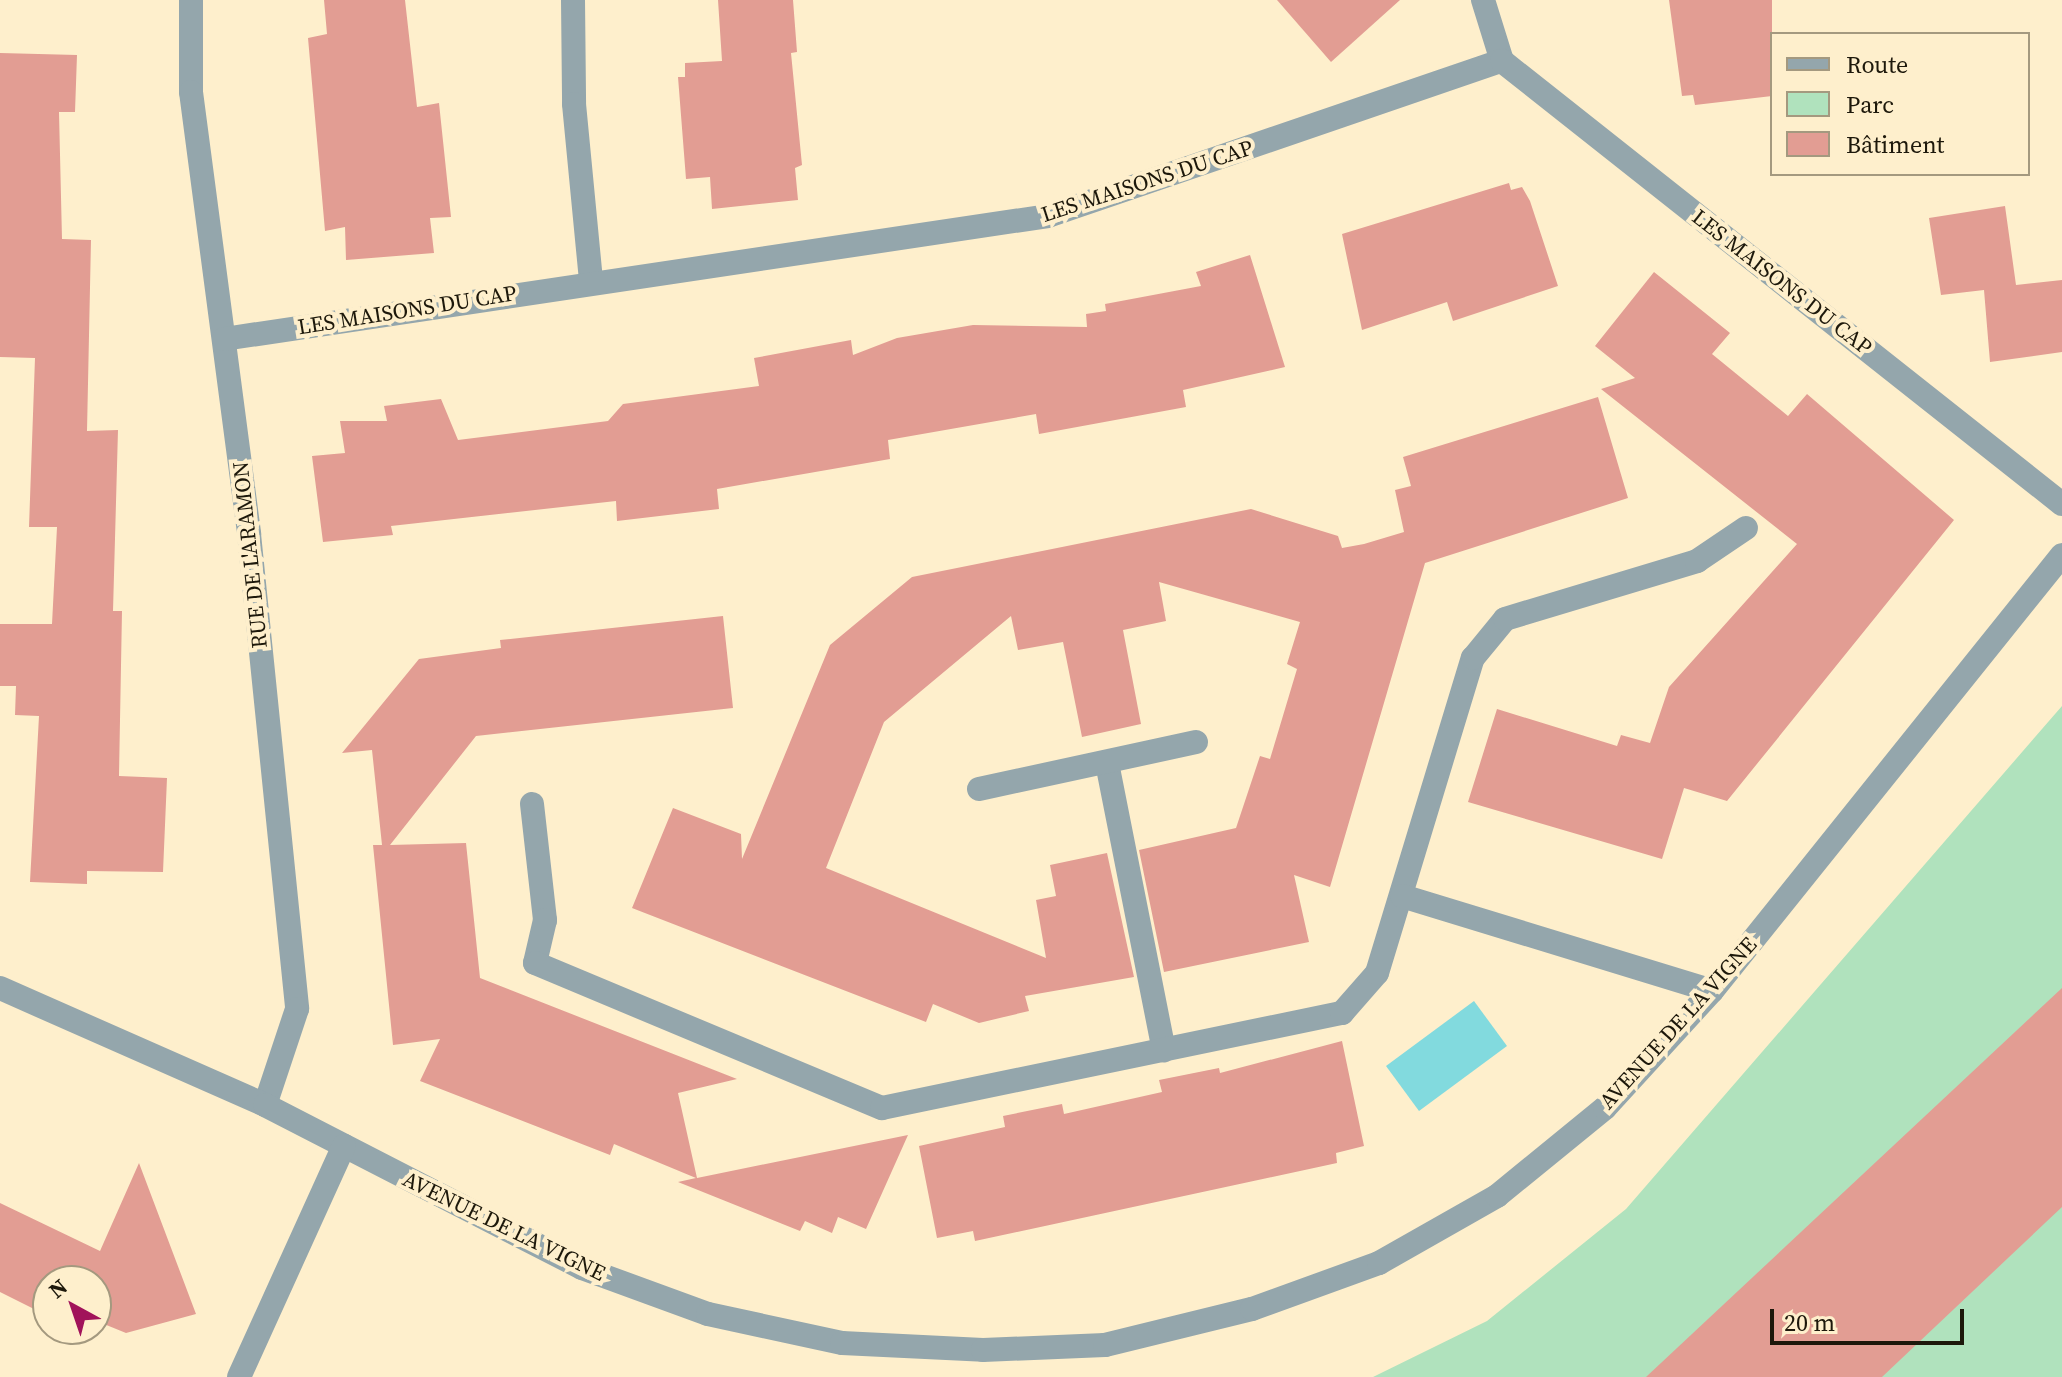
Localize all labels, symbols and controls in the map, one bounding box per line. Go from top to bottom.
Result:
legend [1770,32,2030,176]
text: Route [1846,48,1908,81]
text: Parc [1846,88,1894,121]
text: Bâtiment [1846,128,1944,161]
street label: LES MAISONS DU CAP [1038,134,1256,228]
street label: LES MAISONS DU CAP [1687,204,1877,360]
street label: LES MAISONS DU CAP [296,280,518,340]
street label: RUE DE L'ARAMON [227,460,273,650]
street label: AVENUE DE LA VIGNE [1594,931,1762,1115]
street label: AVENUE DE LA VIGNE [398,1165,610,1287]
north arrow [32,1265,112,1345]
text: N [42,1272,74,1305]
scale bar [1774,1293,1968,1343]
text: 20 m [1784,1306,1835,1339]

